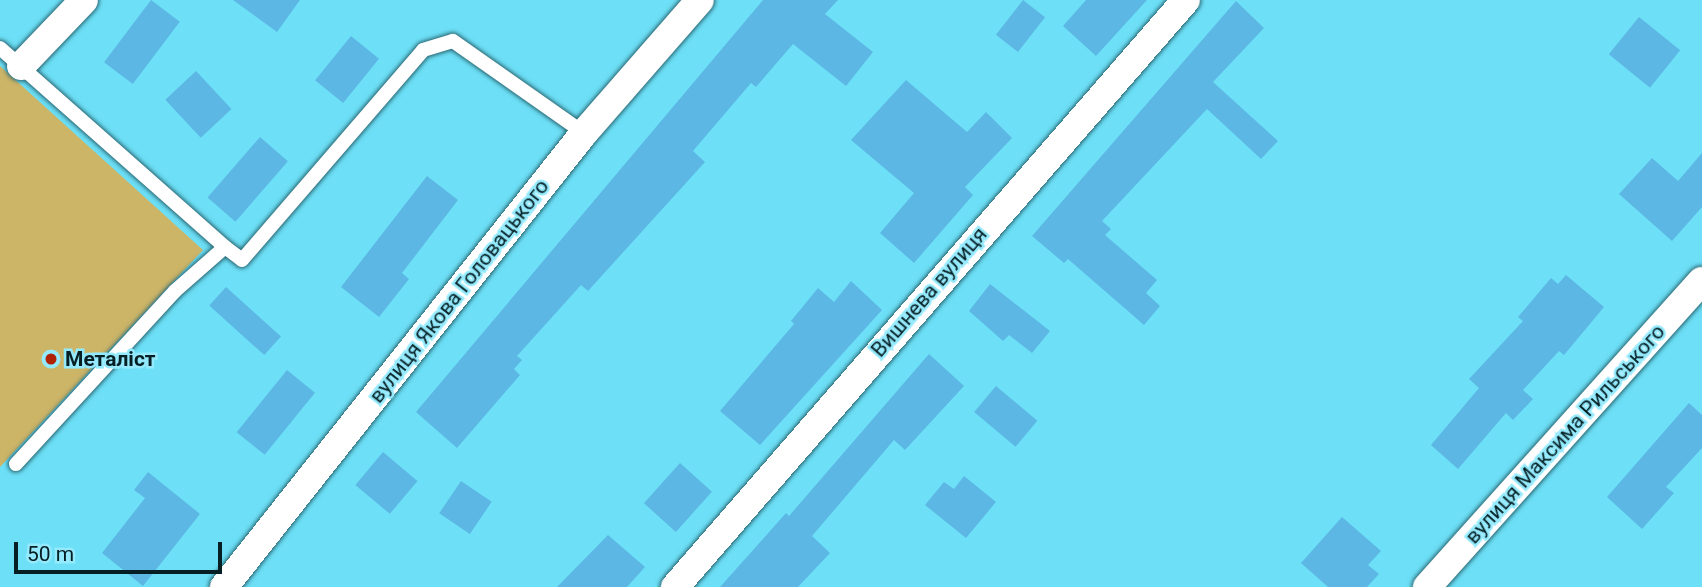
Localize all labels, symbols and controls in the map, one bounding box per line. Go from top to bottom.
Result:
street label: вулиця Якова Головацького [364,174,554,408]
street label: Вишнева вулиця [866,222,992,362]
street label: вулиця Максима Рильського [1460,319,1670,549]
place label: Металіст [65,346,156,372]
marker: Металіст [43,351,59,367]
scale bar [18,528,226,572]
text: 50 m [27,542,74,566]

